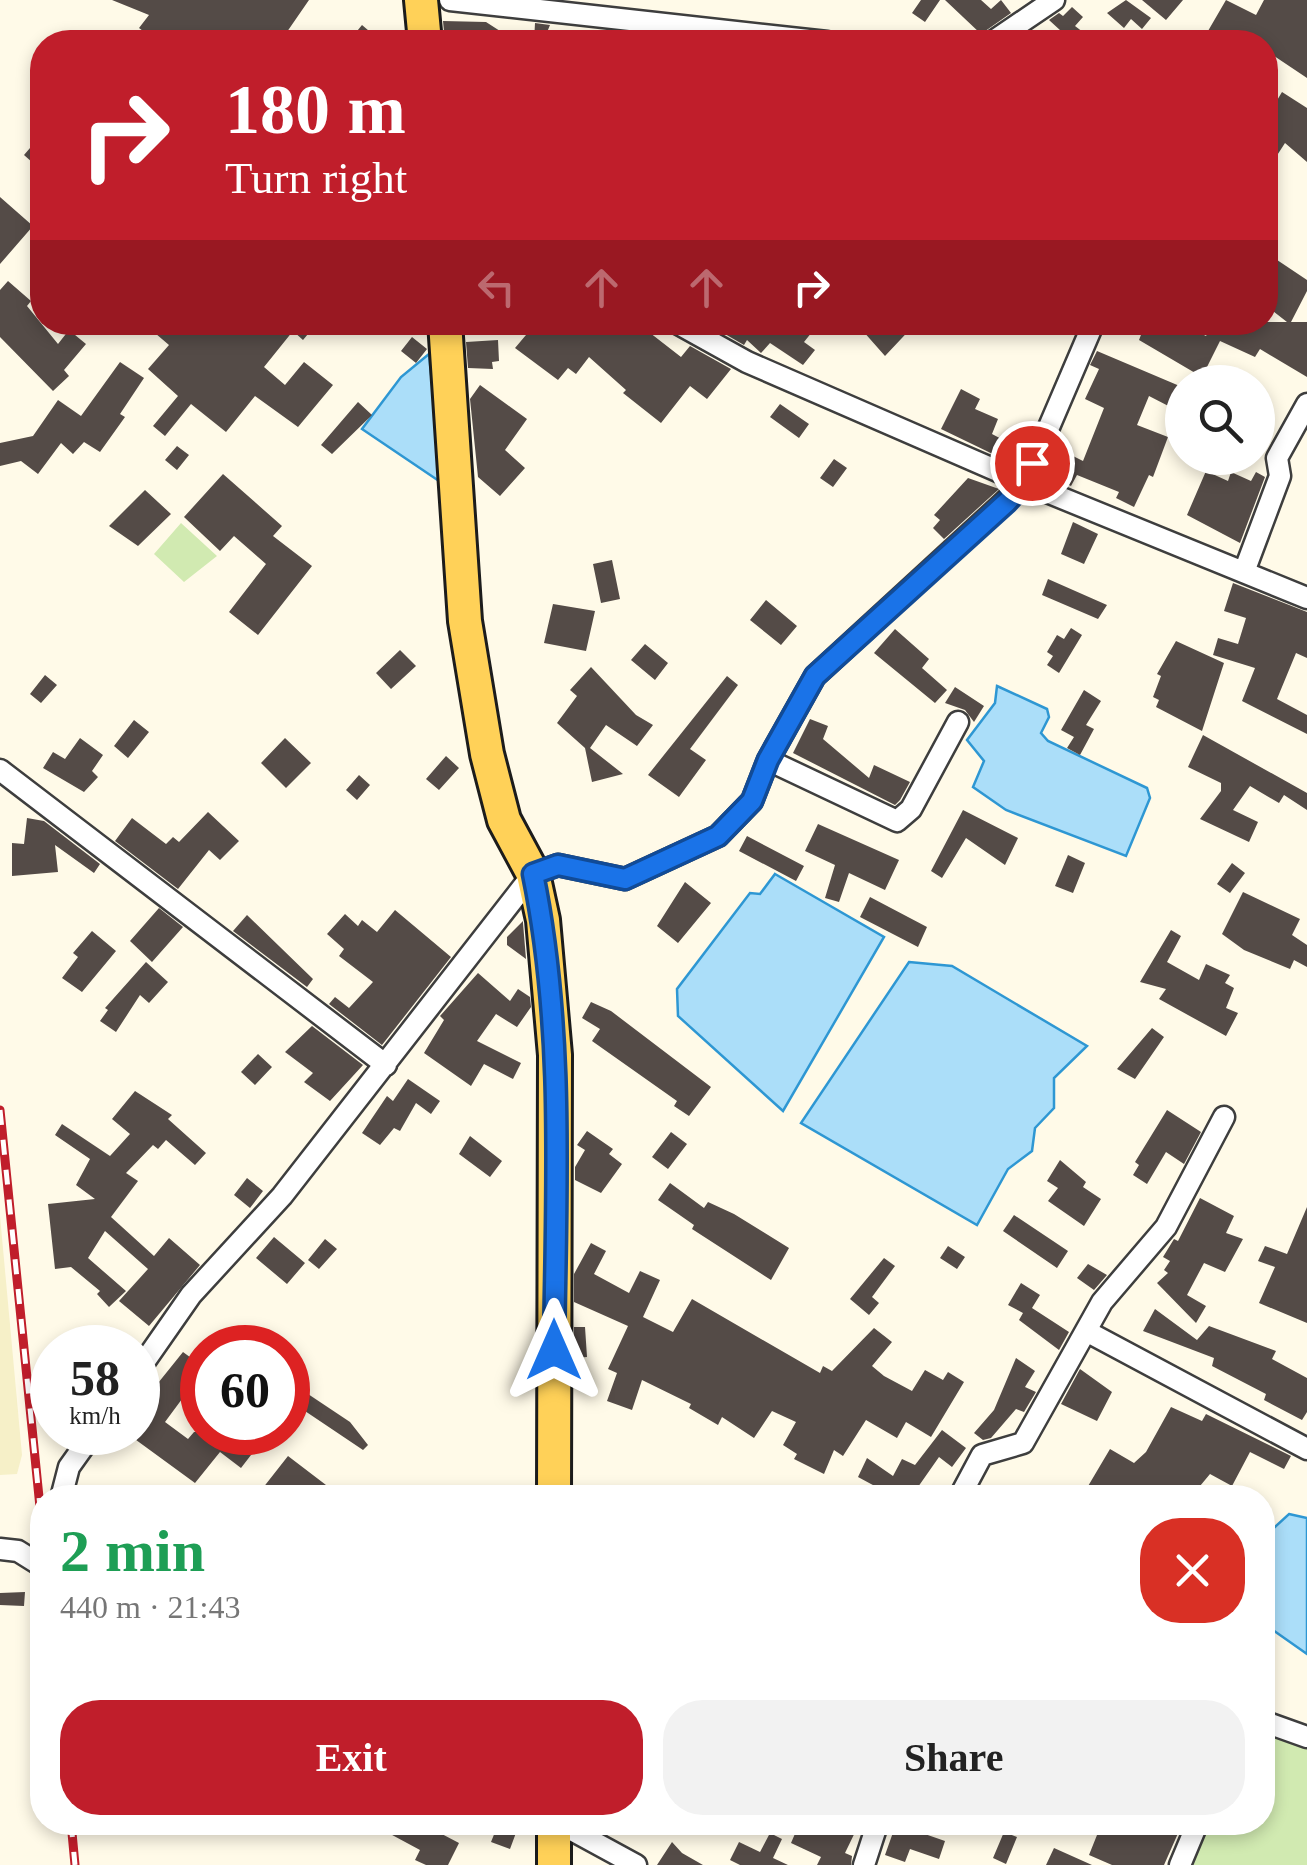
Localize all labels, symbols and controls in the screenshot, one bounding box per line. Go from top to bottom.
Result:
icon: right [60,70,190,200]
text: 180 m [225,71,406,148]
text: Turn right [225,153,407,203]
icon: left [469,260,524,315]
icon: ahead [574,260,629,315]
icon: ahead [679,260,734,315]
icon: right [784,260,839,315]
map controls [1165,365,1275,475]
button: search [1165,365,1275,475]
pin [990,421,1075,506]
icon: arrive [1005,436,1060,491]
position arrow [502,1298,606,1402]
speed limit sign: 60 [180,1325,310,1455]
text: 58 [70,1350,120,1406]
text: km/h [69,1402,121,1429]
text: 2 min [60,1518,205,1584]
button: close [1140,1518,1245,1623]
text: 440 m · 21:43 [60,1589,240,1625]
button: Exit [60,1700,643,1815]
button: Share [663,1700,1245,1815]

